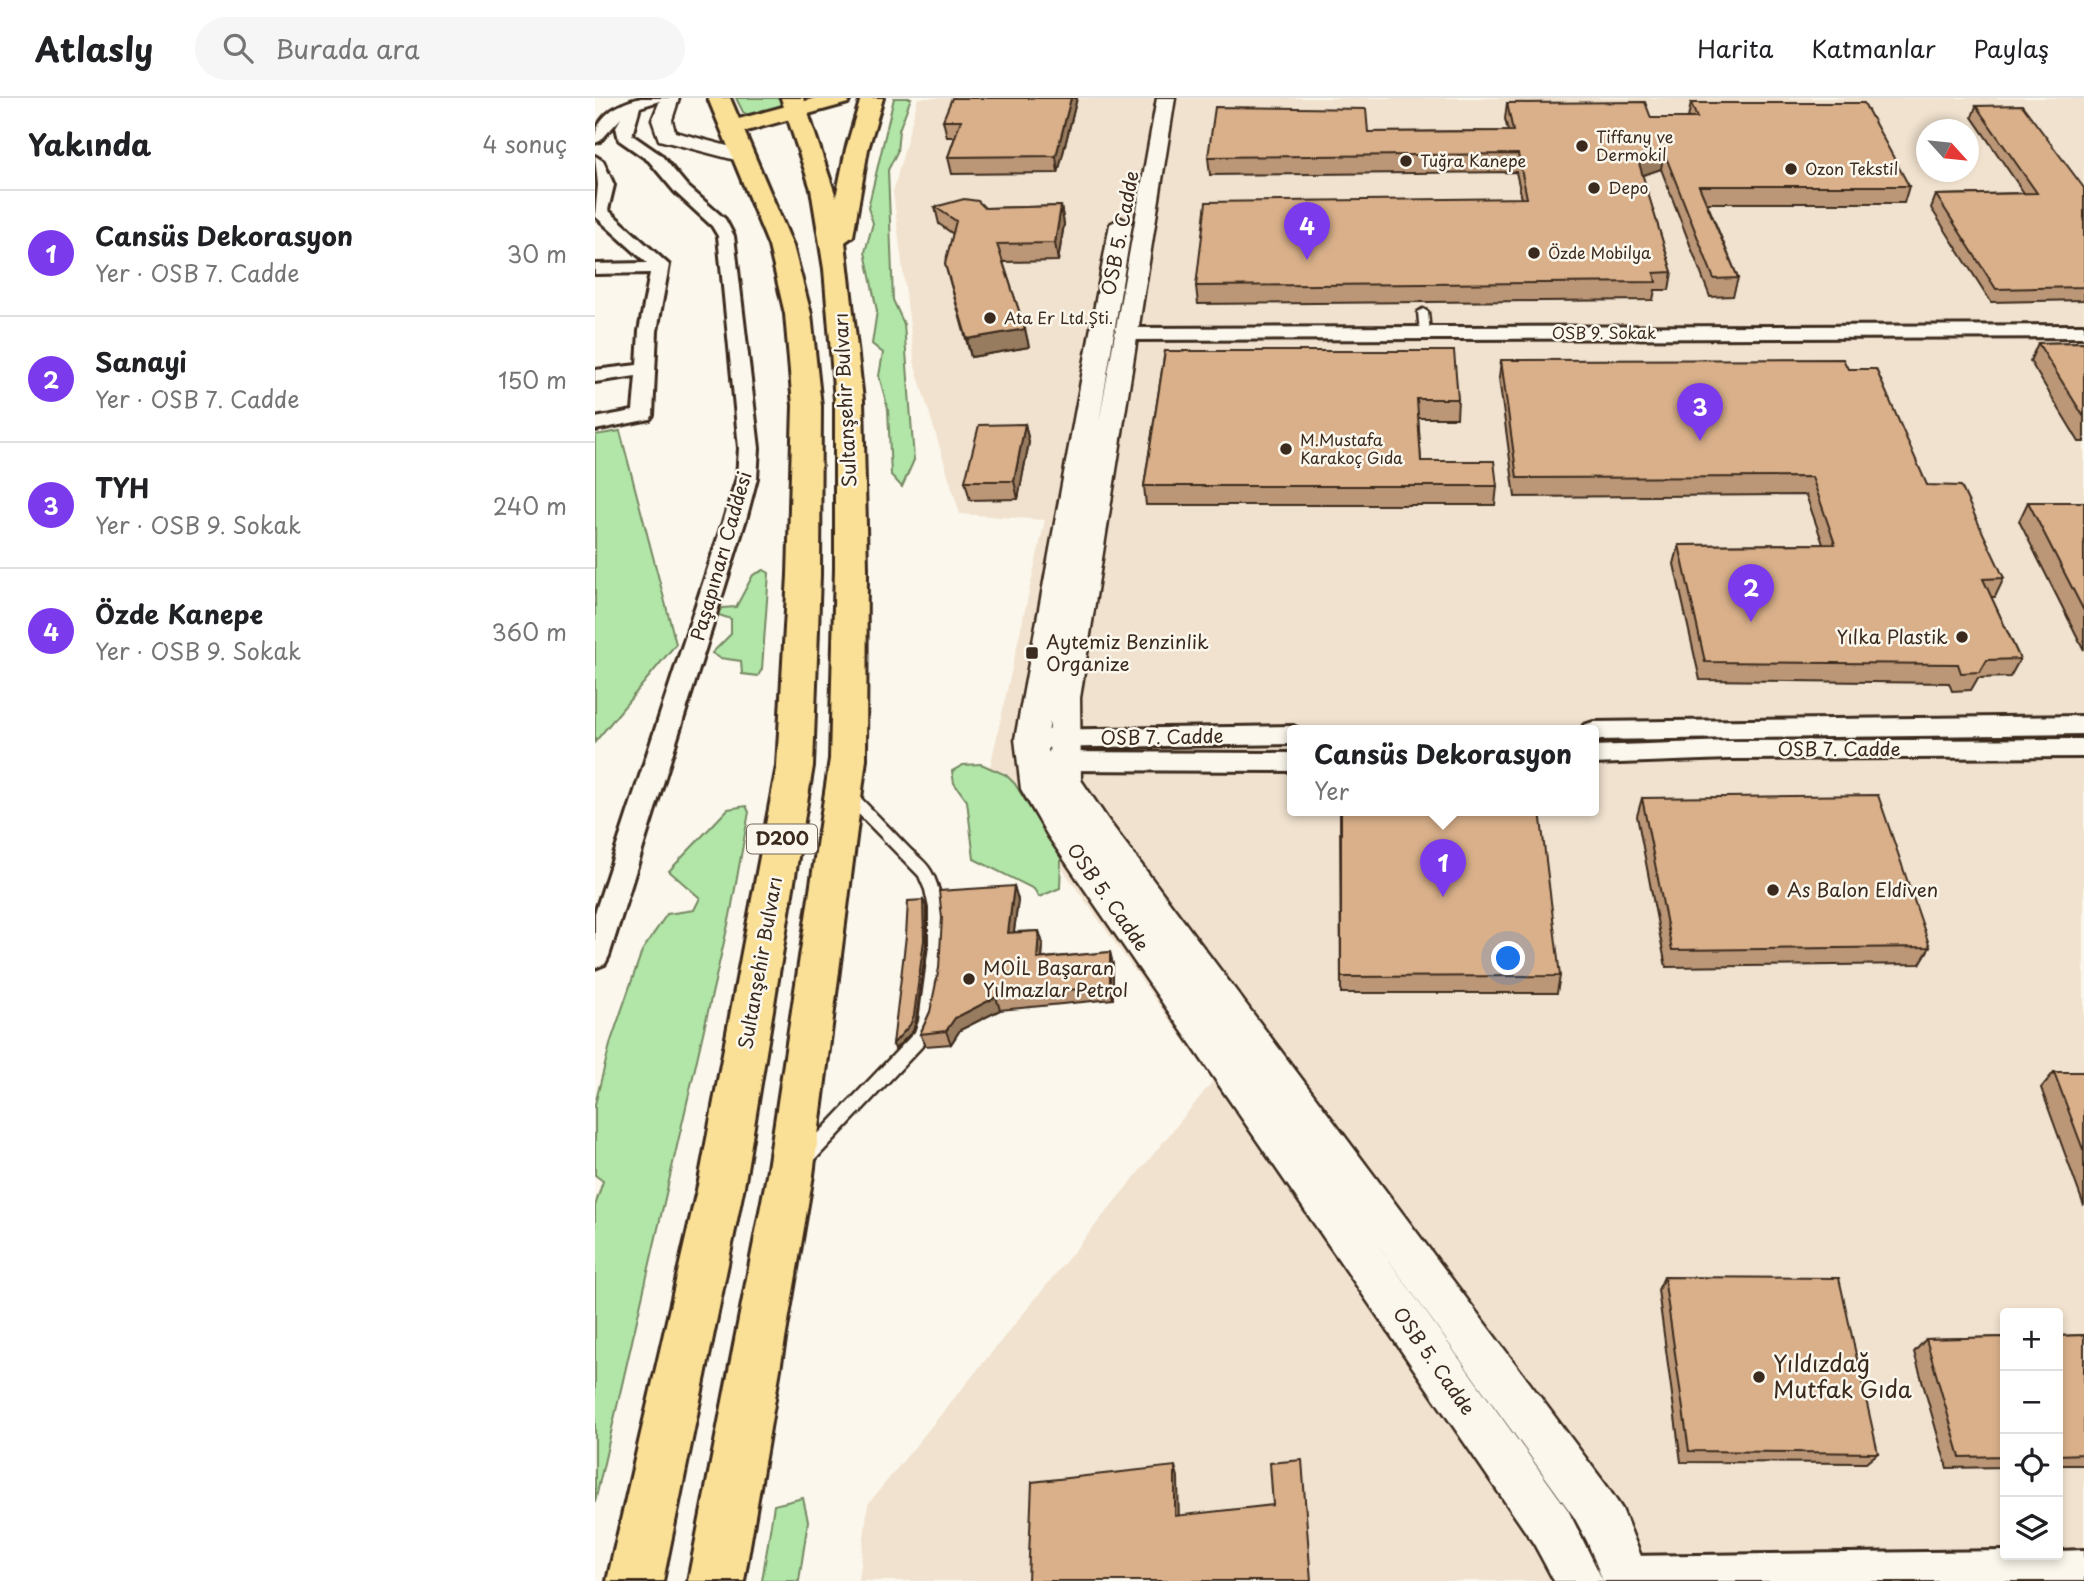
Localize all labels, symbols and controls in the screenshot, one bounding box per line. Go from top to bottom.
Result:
search box [195,17,685,80]
text: Atlasly [35,23,153,73]
icon: search [219,29,257,67]
text: Burada ara [275,29,420,68]
text: Harita [1697,30,1774,66]
text: Katmanlar [1812,30,1936,66]
text: Paylaş [1974,30,2049,66]
north arrow [1916,119,1979,182]
text: Yakında [28,121,151,166]
place label: Tiffany ve Dermokil [1596,124,1674,166]
text: 4 sonuç [483,126,567,161]
marker: Tiffany ve Dermokil [1574,138,1590,154]
place label: Tuğra Kanepe [1420,148,1527,172]
marker: Tuğra Kanepe [1398,153,1414,169]
place label: Ozon Tekstil [1805,156,1898,180]
marker: Ozon Tekstil [1783,161,1799,177]
street label: OSB 5. Cadde [1093,168,1145,298]
place label: Depo [1608,175,1649,199]
marker: Depo [1586,180,1602,196]
pin: 4 [1284,202,1330,260]
text: Cansüs Dekorasyon [95,216,353,255]
text: 1 [46,236,57,271]
text: 30 m [506,236,567,271]
place label: Özde Mobilya [1548,240,1651,264]
marker: Özde Mobilya [1526,245,1542,261]
text: Yer · OSB 7. Cadde [95,255,299,290]
place label: Ata Er Ltd.Şti. [1004,305,1113,329]
marker: Ata Er Ltd.Şti. [982,310,998,326]
street label: Sultanşehir Bulvarı [825,312,863,488]
street label: OSB 9. Sokak [1552,320,1656,344]
text: Sanayi [95,342,187,381]
text: 2 [43,362,59,397]
text: 150 m [498,362,567,397]
text: Yer · OSB 7. Cadde [95,381,299,416]
pin: 3 [1677,383,1723,441]
place label: M.Mustafa Karakoç Gıda [1300,427,1403,469]
marker: M.Mustafa Karakoç Gıda [1278,441,1294,457]
text: TYH [95,468,149,507]
street label: Paşapınarı Caddesi [682,468,758,644]
text: 3 [43,488,59,523]
text: 240 m [493,488,567,523]
text: Yer · OSB 9. Sokak [95,507,301,542]
pin: 2 [1728,564,1774,622]
text: Özde Kanepe [95,594,263,633]
text: 4 [43,614,59,649]
text: 360 m [492,614,567,649]
place label: Yılka Plastik [1837,622,1948,650]
place label: Aytemiz Benzinlik Organize [1046,627,1209,677]
marker: Yılka Plastik [1954,629,1970,645]
text: Yer · OSB 9. Sokak [95,633,301,668]
marker: Aytemiz Benzinlik Organize [1024,645,1040,661]
street label: OSB 7. Cadde [1100,721,1224,751]
popup [1287,725,1599,816]
text: Cansüs Dekorasyon [1314,734,1572,773]
street label: OSB 7. Cadde [1777,734,1901,762]
text: Yer [1314,773,1349,808]
road number: D200 [747,824,817,854]
street label: OSB 5. Cadde [1061,837,1157,956]
pin: 1 [1420,839,1466,897]
street label: Sultanşehir Bulvarı [730,874,788,1051]
place label: As Balon Eldiven [1787,875,1938,903]
marker: As Balon Eldiven [1765,882,1781,898]
your location [1491,941,1525,975]
place label: MOİL Başaran Yılmazlar Petrol [983,953,1128,1003]
marker: MOİL Başaran Yılmazlar Petrol [961,971,977,987]
street label: OSB 5. Cadde [1387,1301,1483,1420]
map controls [2000,1308,2063,1560]
button: + [2000,1308,2063,1371]
place label: Yıldızdağ Mutfak Gıda [1773,1345,1912,1406]
marker: Yıldızdağ Mutfak Gıda [1751,1369,1767,1385]
button: − [2000,1371,2063,1434]
button: locate [2000,1434,2063,1497]
button: layers [2000,1497,2063,1560]

